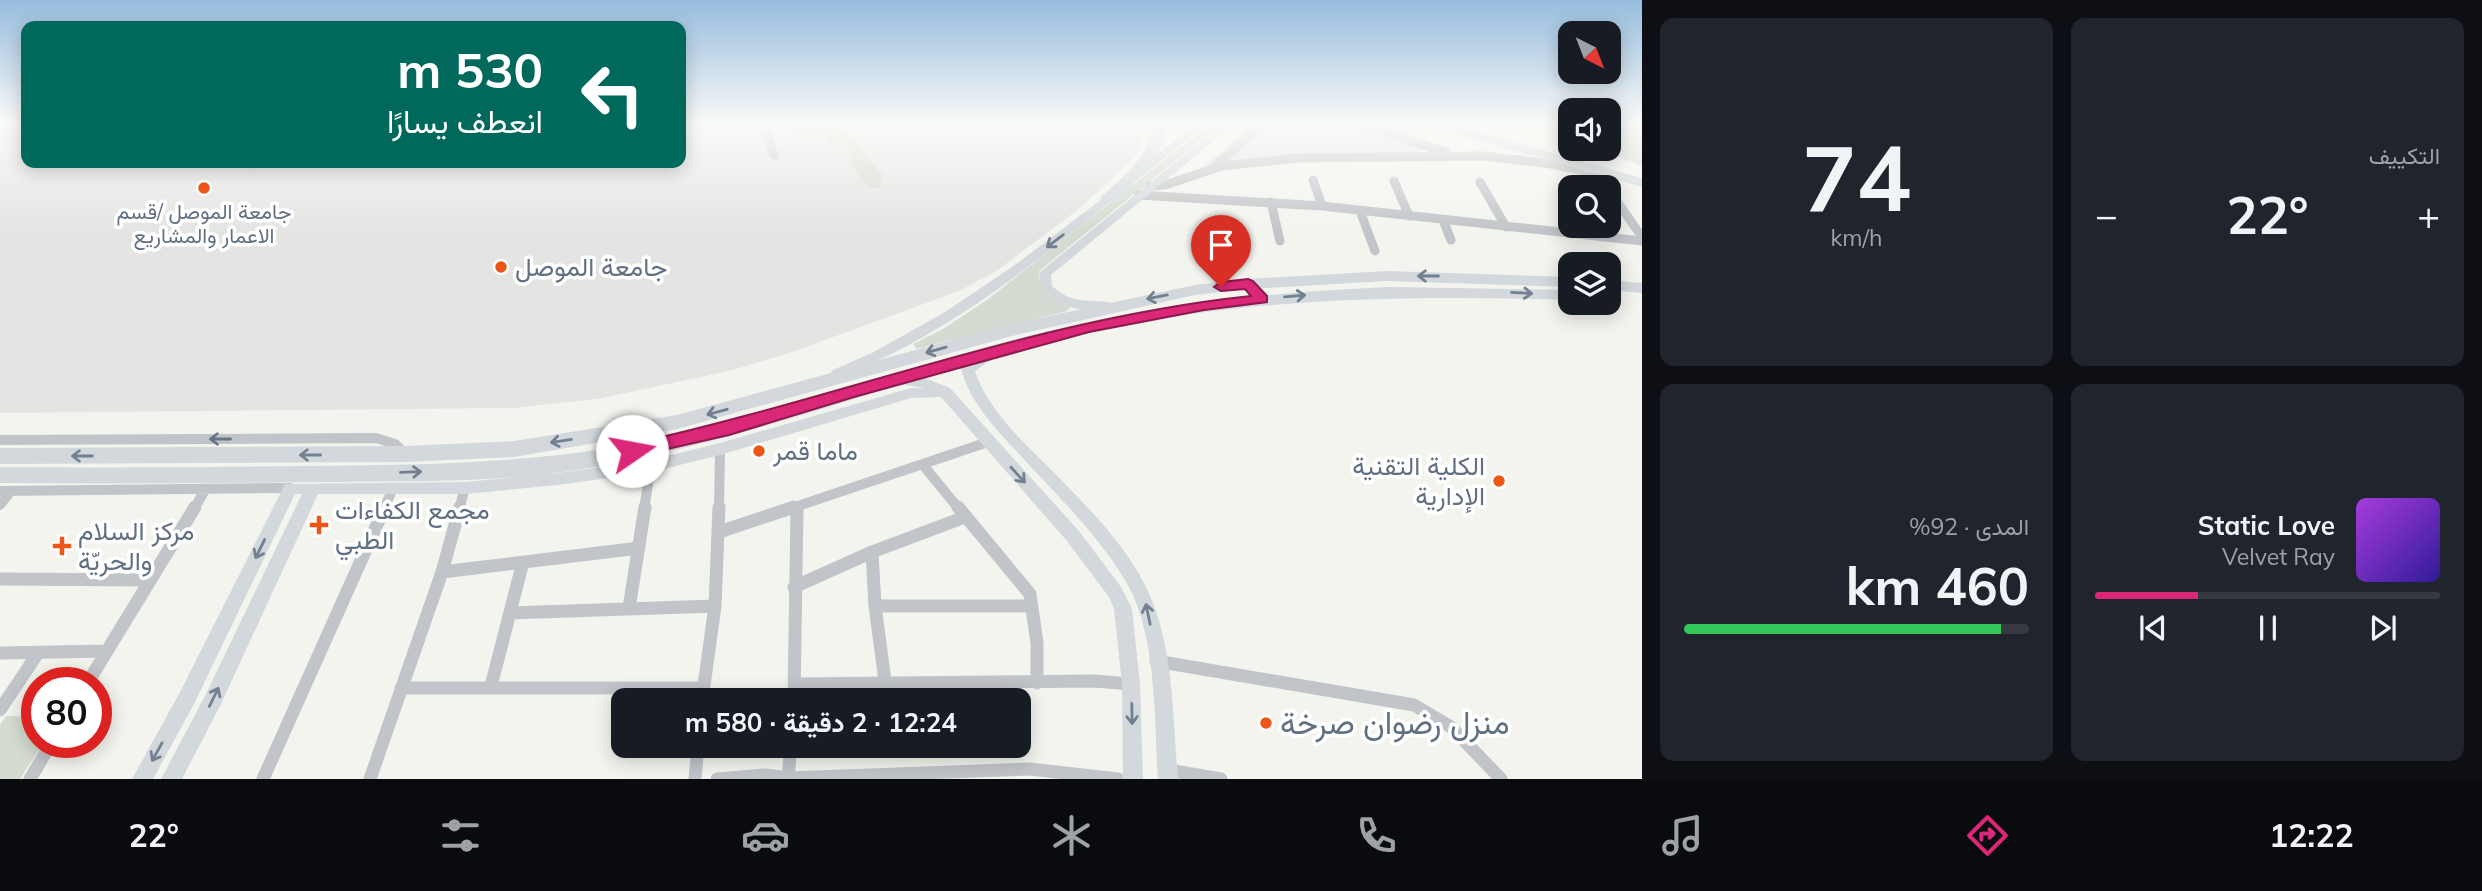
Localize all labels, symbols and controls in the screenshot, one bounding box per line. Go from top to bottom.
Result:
north arrow [1558,21,1620,84]
map controls [1558,21,1621,315]
text: 530 m [397,39,543,100]
icon: left [567,49,658,140]
button: sound [1558,98,1621,161]
text: انعطف يسارًا [387,101,543,141]
text: 74 [1802,120,1911,234]
text: التكييف [2369,141,2440,170]
button: search [1558,175,1621,238]
marker: جامعة الموصل /قسم الاعمار والمشاريع [196,180,212,196]
text: 22° [2226,182,2309,247]
text: − [2095,191,2118,239]
text: + [2417,191,2440,239]
place label: جامعة الموصل /قسم الاعمار والمشاريع [116,198,292,250]
pin [1191,215,1251,287]
text: km/h [1830,223,1883,252]
icon: arrive [1202,226,1240,264]
one-way arrow [1046,233,1064,248]
place label: جامعة الموصل [515,250,667,283]
button: layers [1558,252,1621,315]
marker: جامعة الموصل [493,259,509,275]
one-way arrow [1417,269,1440,283]
one-way arrow [1510,287,1533,300]
one-way arrow [1283,289,1305,302]
one-way arrow [1146,291,1169,304]
one-way arrow [925,345,947,358]
one-way arrow [706,406,729,419]
position arrow [595,414,669,488]
one-way arrow [209,432,232,445]
place label: ماما قمر [772,434,858,467]
one-way arrow [550,435,573,448]
marker: ماما قمر [751,443,767,459]
one-way arrow [298,448,321,462]
one-way arrow [71,449,94,463]
place label: الكلية التقنية الإدارية [1352,449,1485,514]
one-way arrow [399,465,422,478]
one-way arrow [1010,466,1026,484]
marker: الكلية التقنية الإدارية [1491,473,1507,489]
place label: مجمع الكفاءات الطبي [335,493,490,561]
text: Static Love [2198,509,2335,542]
text: المدى · 92% [1909,512,2029,541]
place label: مركز السلام والحريّة [78,514,194,577]
marker: مجمع الكفاءات الطبي [309,515,329,535]
marker: مركز السلام والحريّة [52,536,72,556]
one-way arrow [253,538,267,559]
text: Velvet Ray [2222,542,2335,571]
text: 460 km [1846,553,2029,618]
one-way arrow [1141,603,1154,626]
icon: previous [2134,609,2172,647]
icon: pause [2249,609,2287,647]
icon: next [2364,609,2402,647]
speed limit sign: 80 [21,667,112,758]
one-way arrow [208,687,222,708]
one-way arrow [1125,702,1138,725]
place label: منزل رضوان صرخة [1280,702,1510,743]
text: 12:24 · 2 دقيقة · 580 m [685,706,957,739]
marker: منزل رضوان صرخة [1258,715,1274,731]
one-way arrow [150,741,163,762]
icon: filters [436,811,485,860]
icon: car [741,811,790,860]
icon: climate [1047,811,1096,860]
icon: phone [1352,811,1401,860]
icon: music [1658,811,1707,860]
icon: directions [1963,811,2012,860]
text: 22° [128,815,179,855]
text: 12:22 [2269,815,2354,855]

